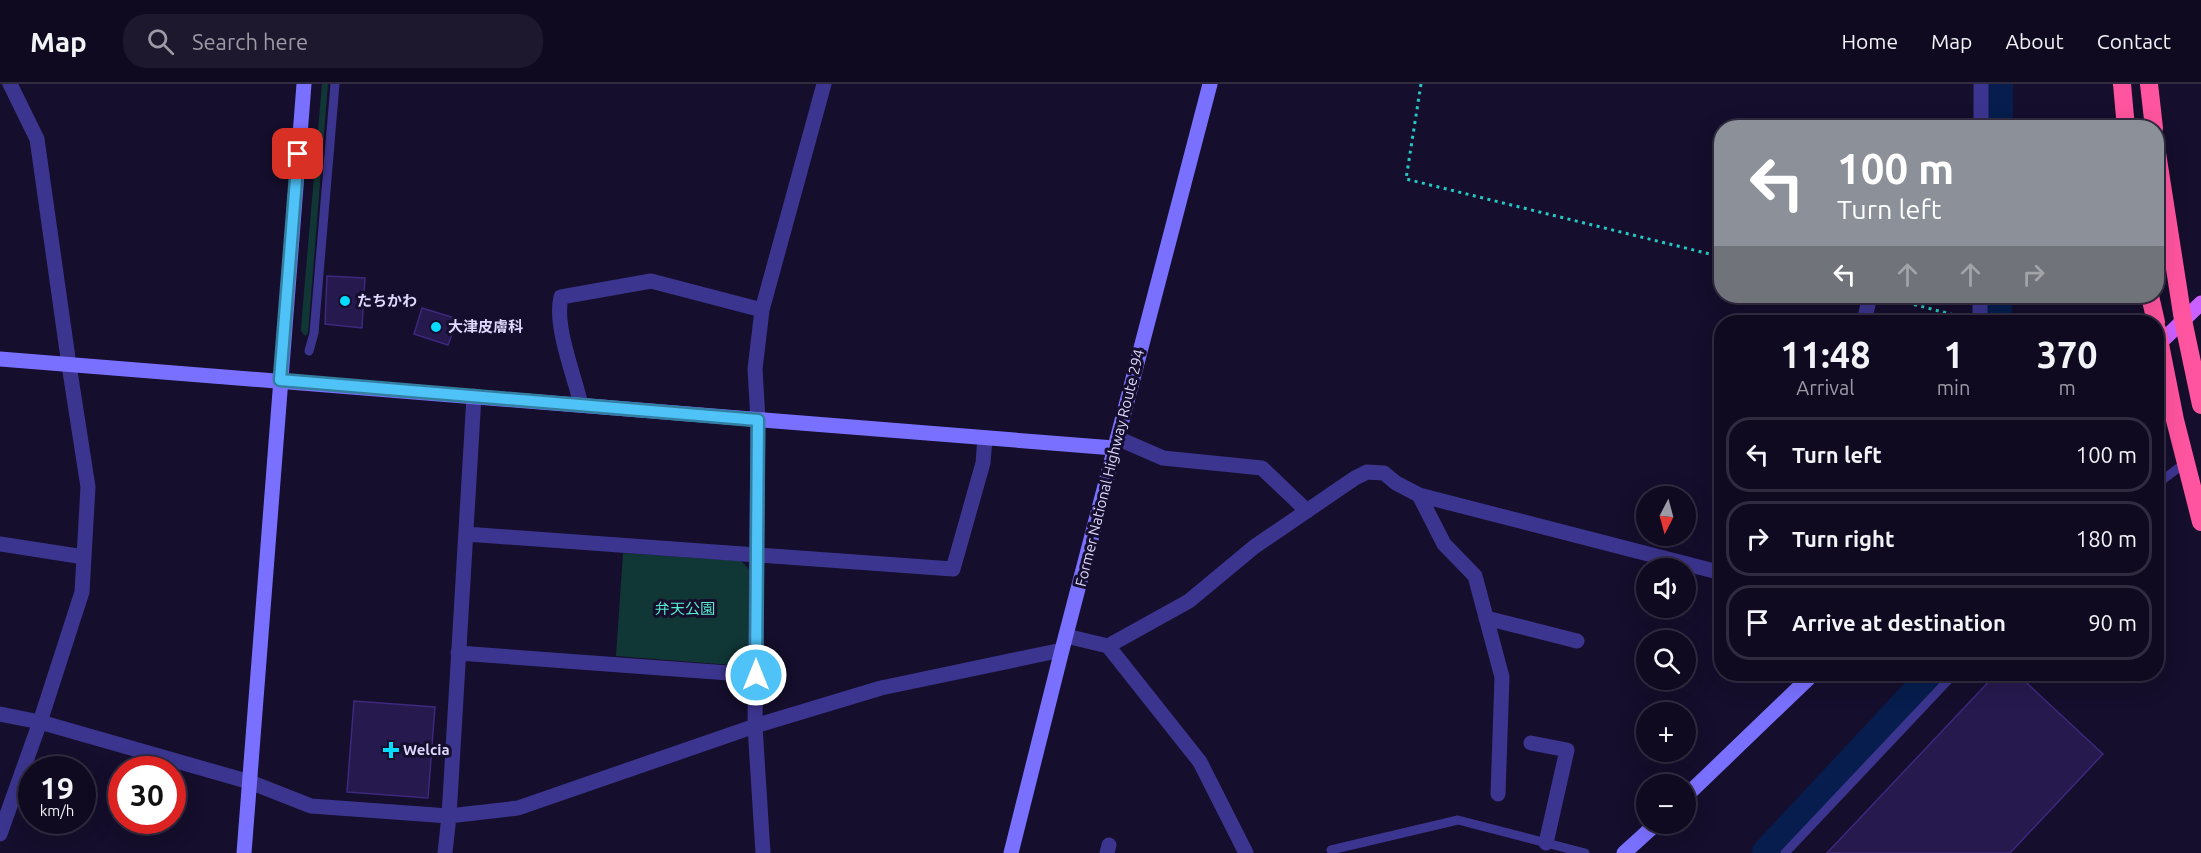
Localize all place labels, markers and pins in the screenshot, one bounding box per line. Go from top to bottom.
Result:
pin [272,128,323,179]
place label: たちかわ [357,292,417,309]
marker: たちかわ [338,294,352,308]
place label: 大津皮膚科 [448,318,523,335]
marker: 大津皮膚科 [429,320,443,334]
place label: Welcia [403,741,450,758]
marker: Welcia [384,743,398,757]

